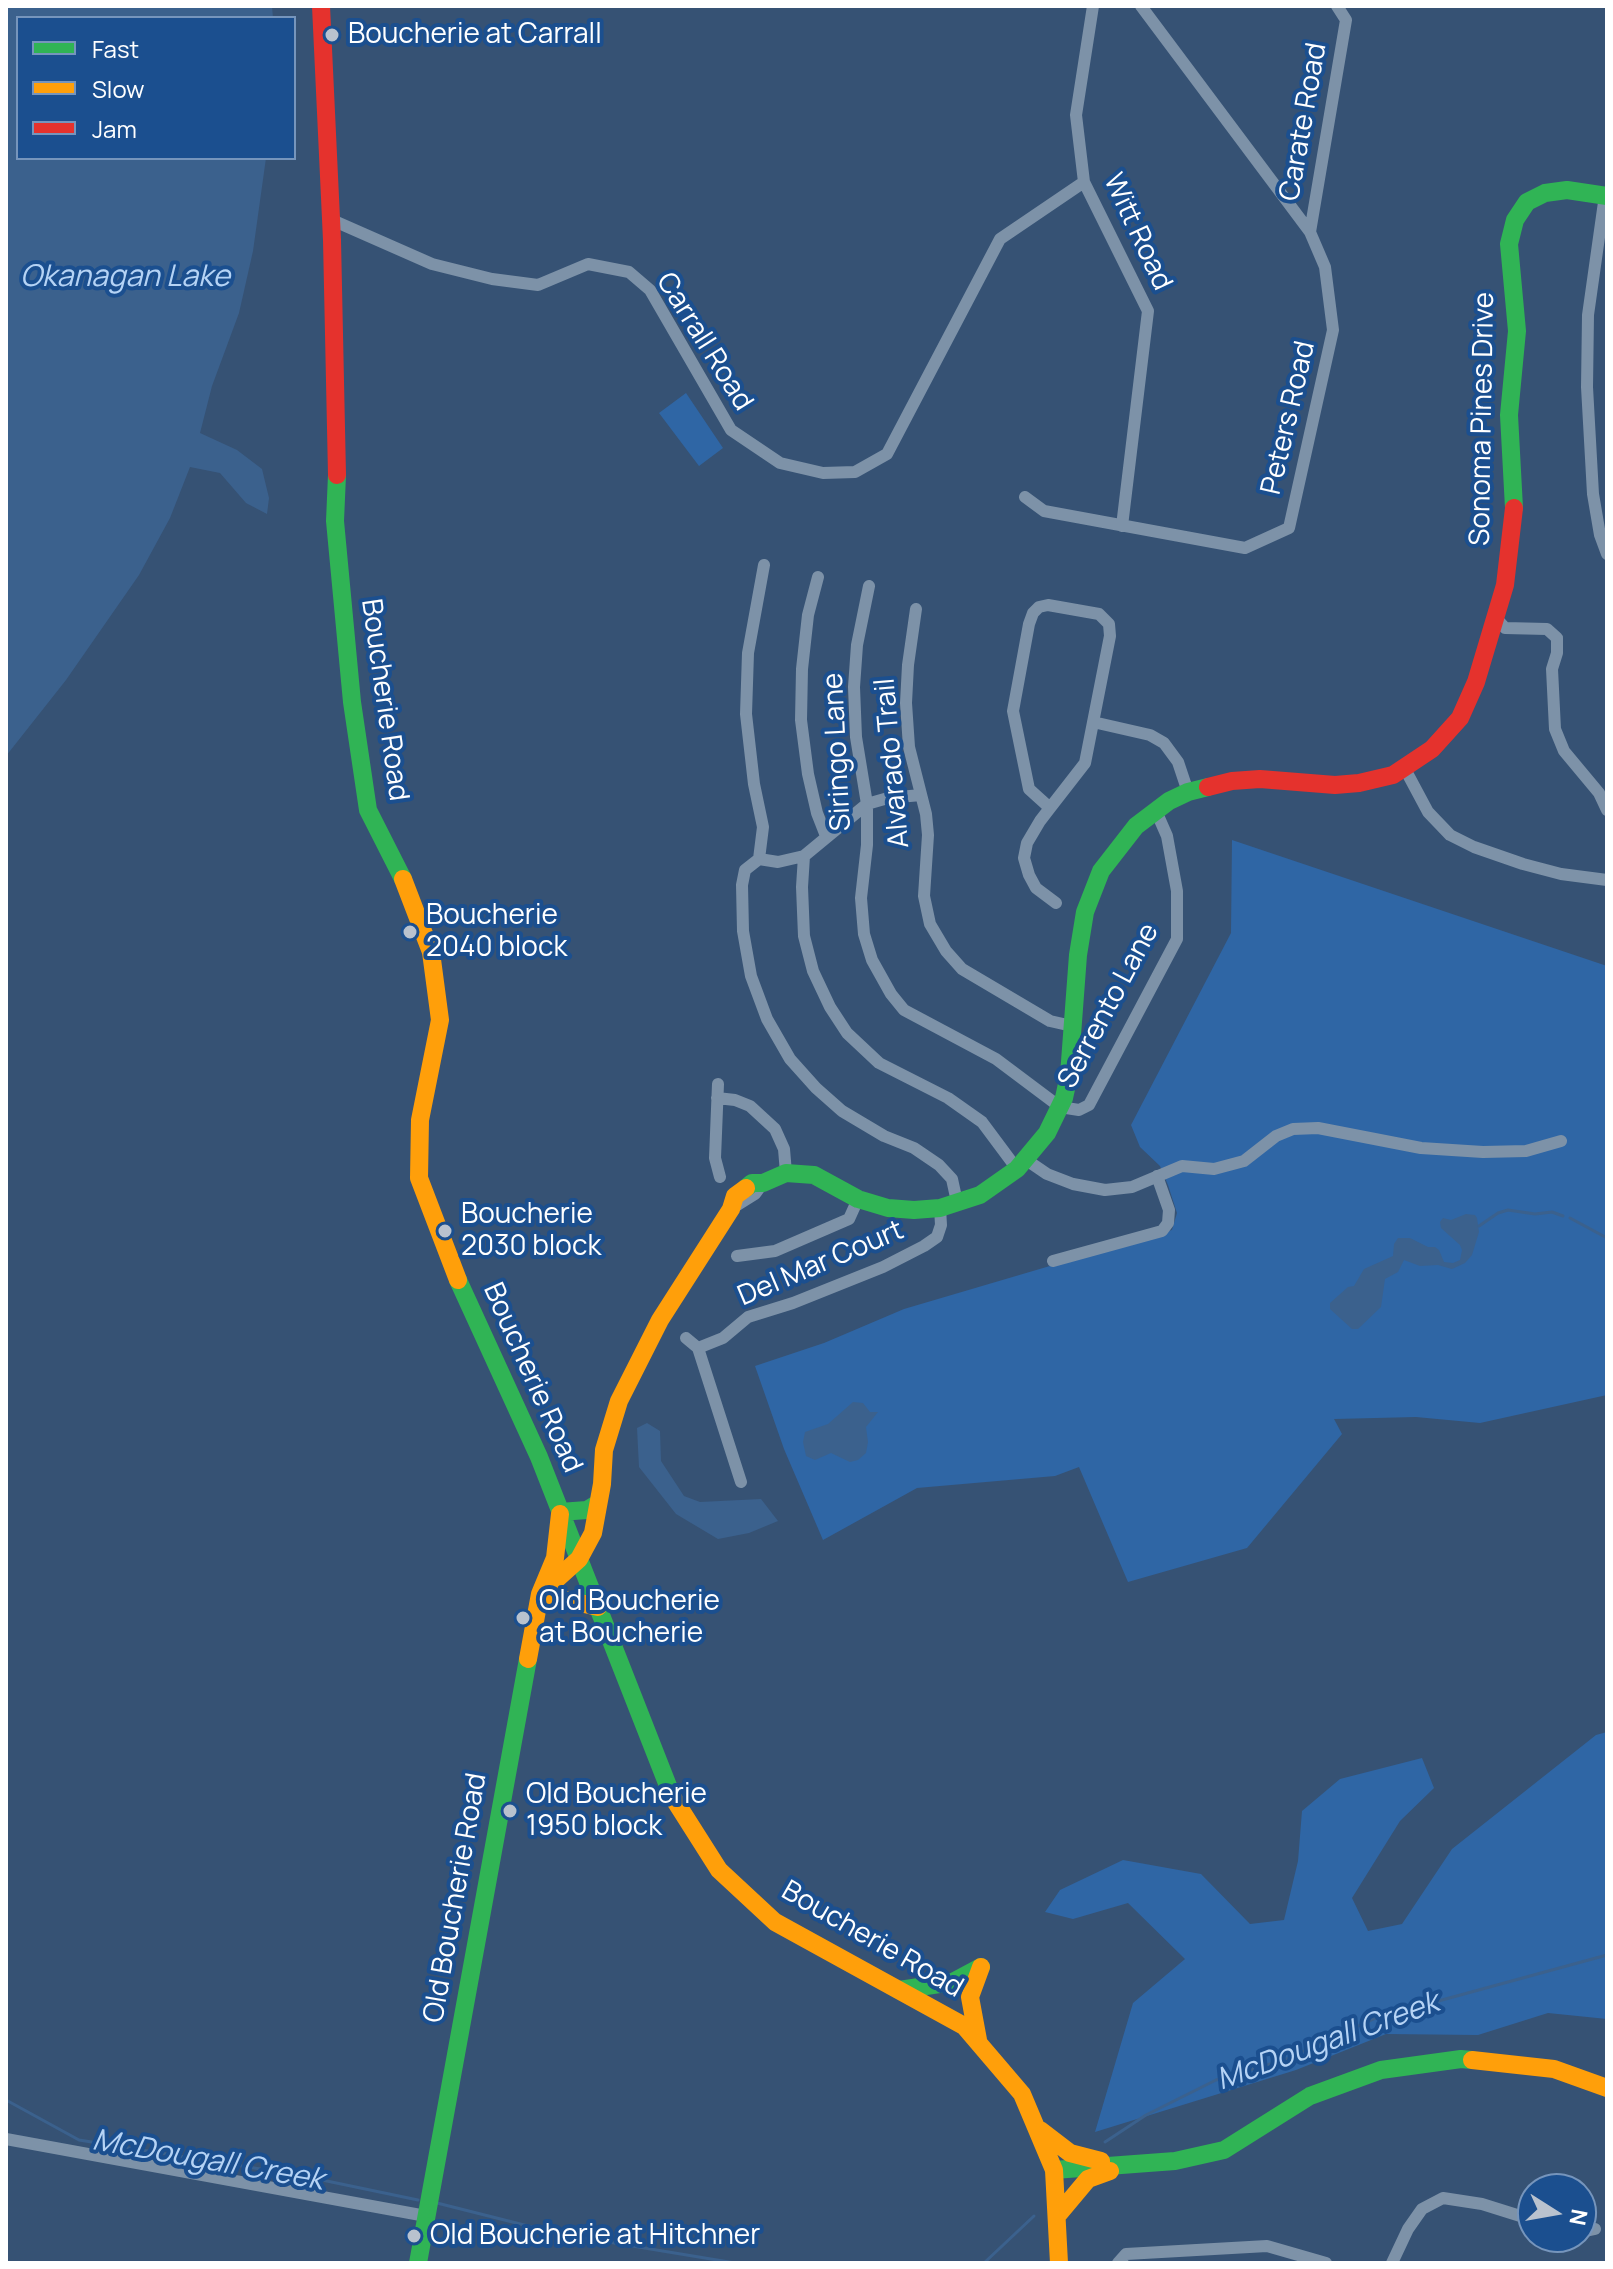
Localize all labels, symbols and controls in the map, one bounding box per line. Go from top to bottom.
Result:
legend [16,16,296,160]
place label: Boucherie at Carrall [348,18,602,52]
marker: Boucherie at Carrall [323,26,341,44]
text: Fast [92,32,139,65]
street label: Carate Road [1274,40,1334,204]
text: Slow [92,72,145,105]
text: Jam [92,112,137,145]
street label: Witt Road [1095,168,1179,296]
water label: Okanagan Lake [20,260,230,296]
street label: Carrall Road [648,267,760,417]
street label: Sonoma Pines Drive [1464,292,1502,546]
street label: Peters Road [1255,338,1323,498]
street label: Boucherie Road [353,597,415,803]
street label: Siringo Lane [817,672,859,832]
street label: Alvarado Trail [869,677,917,849]
place label: Boucherie 2040 block [426,899,567,965]
street label: Serrento Lane [1052,918,1166,1094]
marker: Boucherie 2040 block [401,923,419,941]
place label: Boucherie 2030 block [461,1198,601,1264]
street label: Del Mar Court [733,1214,909,1314]
marker: Boucherie 2030 block [436,1222,454,1240]
street label: Boucherie Road [475,1278,589,1478]
place label: Old Boucherie at Boucherie [539,1585,720,1651]
marker: Old Boucherie at Boucherie [514,1609,532,1627]
street label: Old Boucherie Road [418,1771,494,2025]
place label: Old Boucherie 1950 block [526,1778,707,1844]
marker: Old Boucherie 1950 block [501,1802,519,1820]
street label: Boucherie Road [775,1874,969,2006]
water label: McDougall Creek [1212,1985,1444,2099]
water label: McDougall Creek [90,2123,326,2199]
north arrow [1517,2173,1597,2253]
text: N [1562,2207,1595,2228]
place label: Old Boucherie at Hitchner [430,2219,760,2253]
marker: Old Boucherie at Hitchner [405,2227,423,2245]

